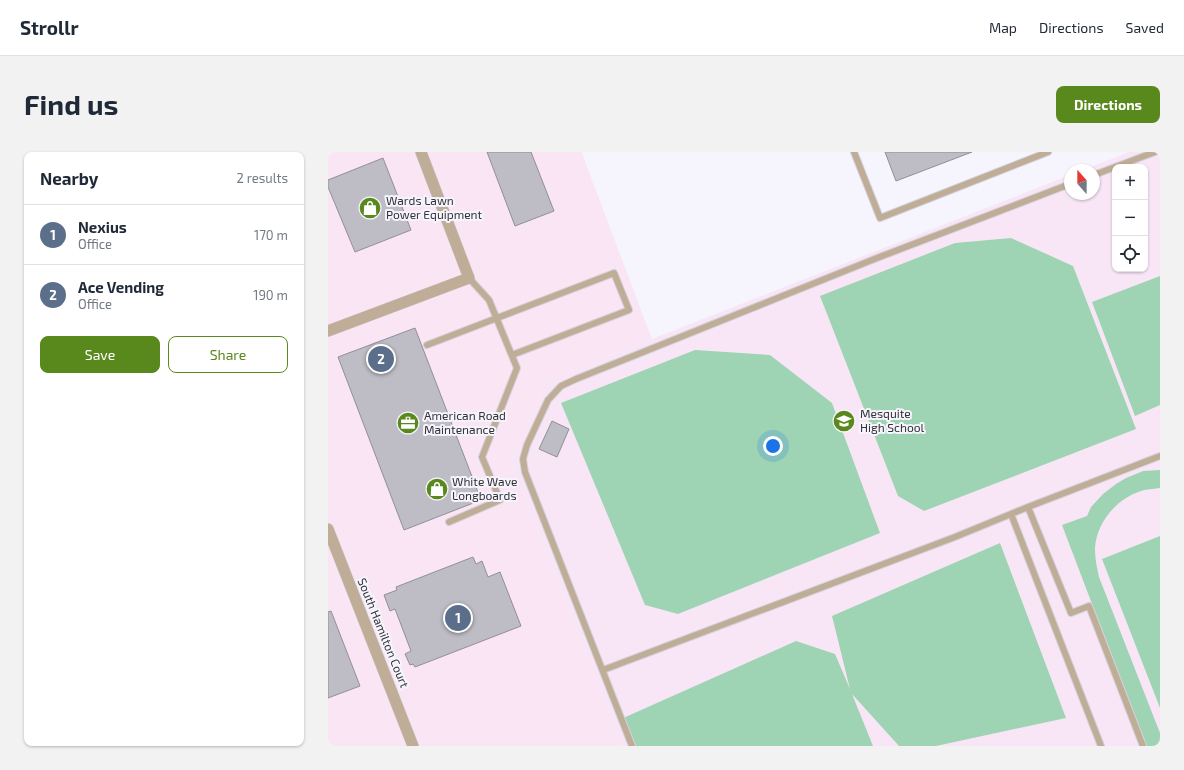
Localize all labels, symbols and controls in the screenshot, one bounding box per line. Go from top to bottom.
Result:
text: Strollr [20,16,79,39]
text: Map [989,19,1017,36]
text: Directions [1039,19,1104,36]
text: Saved [1126,19,1164,36]
button: Directions [1056,86,1160,123]
text: Find us [24,87,118,121]
north arrow [1064,164,1100,200]
map controls [1112,164,1148,272]
button: + [1112,164,1148,200]
text: Nearby [40,168,98,188]
text: 2 results [236,170,288,186]
place label: Wards Lawn Power Equipment [386,193,483,221]
shop icon: Wards Lawn Power Equipment [357,195,383,221]
button: − [1112,200,1148,236]
text: Nexius [78,218,127,236]
text: 1 [50,227,56,243]
text: 170 m [254,227,288,243]
text: Office [78,236,112,252]
button: locate [1112,236,1148,272]
text: Ace Vending [78,278,164,296]
text: 2 [49,287,57,303]
text: 190 m [253,287,288,303]
text: Office [78,296,112,312]
button: Save [40,336,160,373]
button: Share [168,336,288,373]
pin: 2 [368,344,394,374]
place label: Mesquite High School [860,406,925,434]
place label: American Road Maintenance [424,408,506,436]
school or university icon: Mesquite High School [831,408,857,434]
office icon: American Road Maintenance [395,410,421,436]
your location [763,436,783,456]
place label: White Wave Longboards [452,474,517,502]
shop icon: White Wave Longboards [424,476,450,502]
street label: South Hamilton Court [356,576,413,690]
pin: 1 [445,603,471,633]

